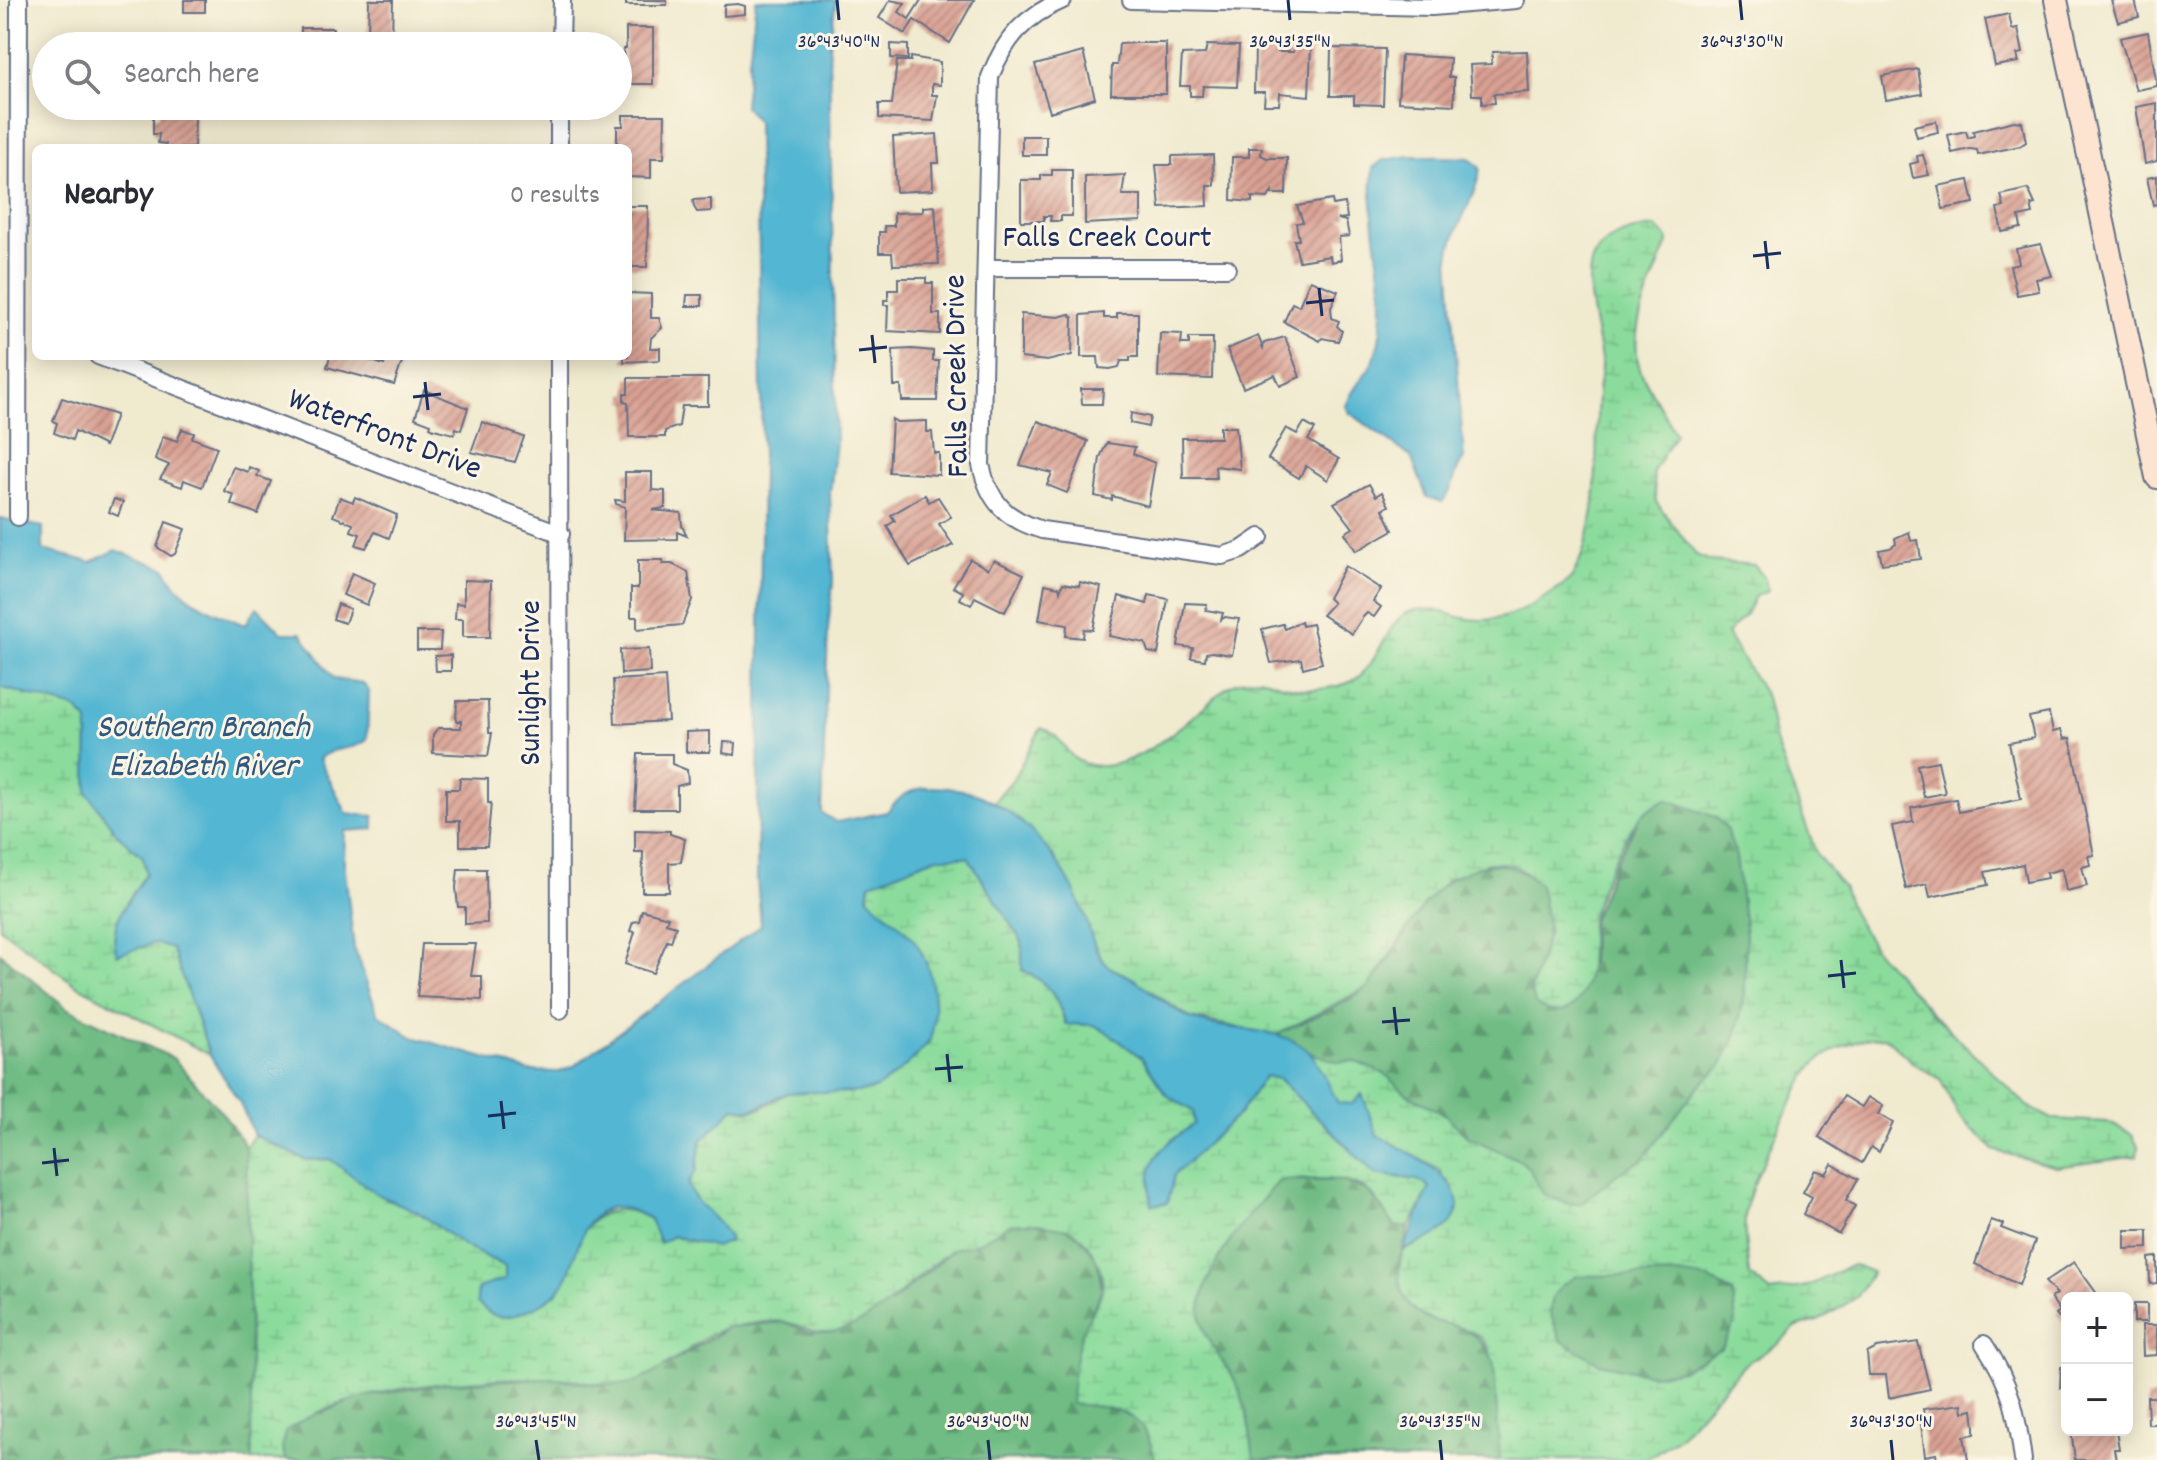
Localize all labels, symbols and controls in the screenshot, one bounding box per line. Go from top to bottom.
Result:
text: 36°43'40"N [798,29,880,57]
text: 36°43'35"N [1249,29,1331,57]
text: 36°43'30"N [1701,29,1784,57]
search box [32,32,632,120]
icon: search [60,54,104,98]
text: Search here [124,55,260,98]
text: Nearby [64,172,153,221]
text: 0 results [510,178,600,215]
street label: Falls Creek Court [1002,217,1212,263]
street label: Falls Creek Drive [934,274,984,478]
street label: Waterfront Drive [280,378,488,494]
street label: Sunlight Drive [510,600,556,766]
water label: Southern Branch Elizabeth River [96,705,311,793]
map controls [2061,1292,2133,1436]
button: + [2061,1292,2133,1364]
button: − [2061,1364,2133,1436]
text: 36°43'45"N [496,1409,576,1437]
text: 36°43'40"N [947,1409,1029,1437]
text: 36°43'35"N [1399,1409,1481,1437]
text: 36°43'30"N [1850,1409,1933,1437]

